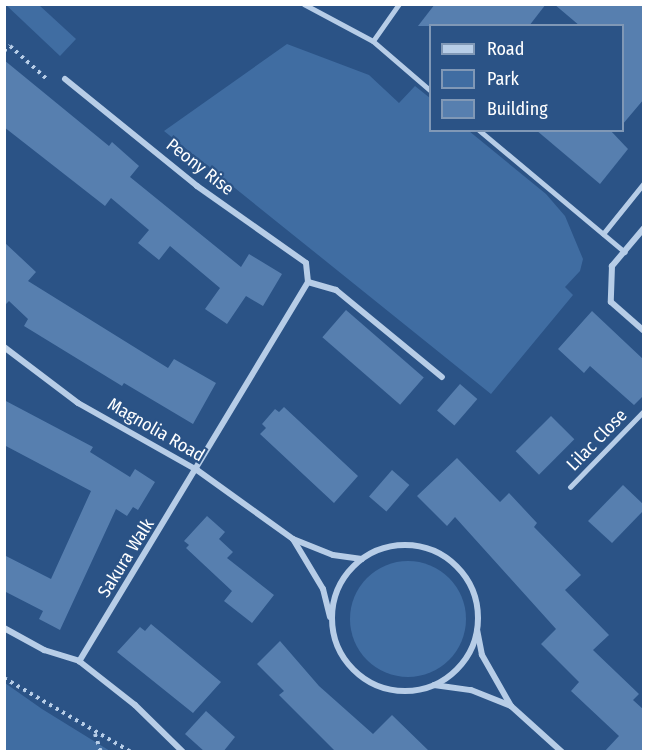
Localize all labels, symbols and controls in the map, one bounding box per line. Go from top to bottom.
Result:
legend [429,24,624,132]
text: Road [487,38,524,60]
text: Park [487,68,519,90]
text: Building [487,98,548,120]
street label: Peony Rise [162,134,238,200]
street label: Magnolia Road [104,394,208,466]
street label: Lilac Close [562,405,632,475]
street label: Sakura Walk [93,515,159,601]

